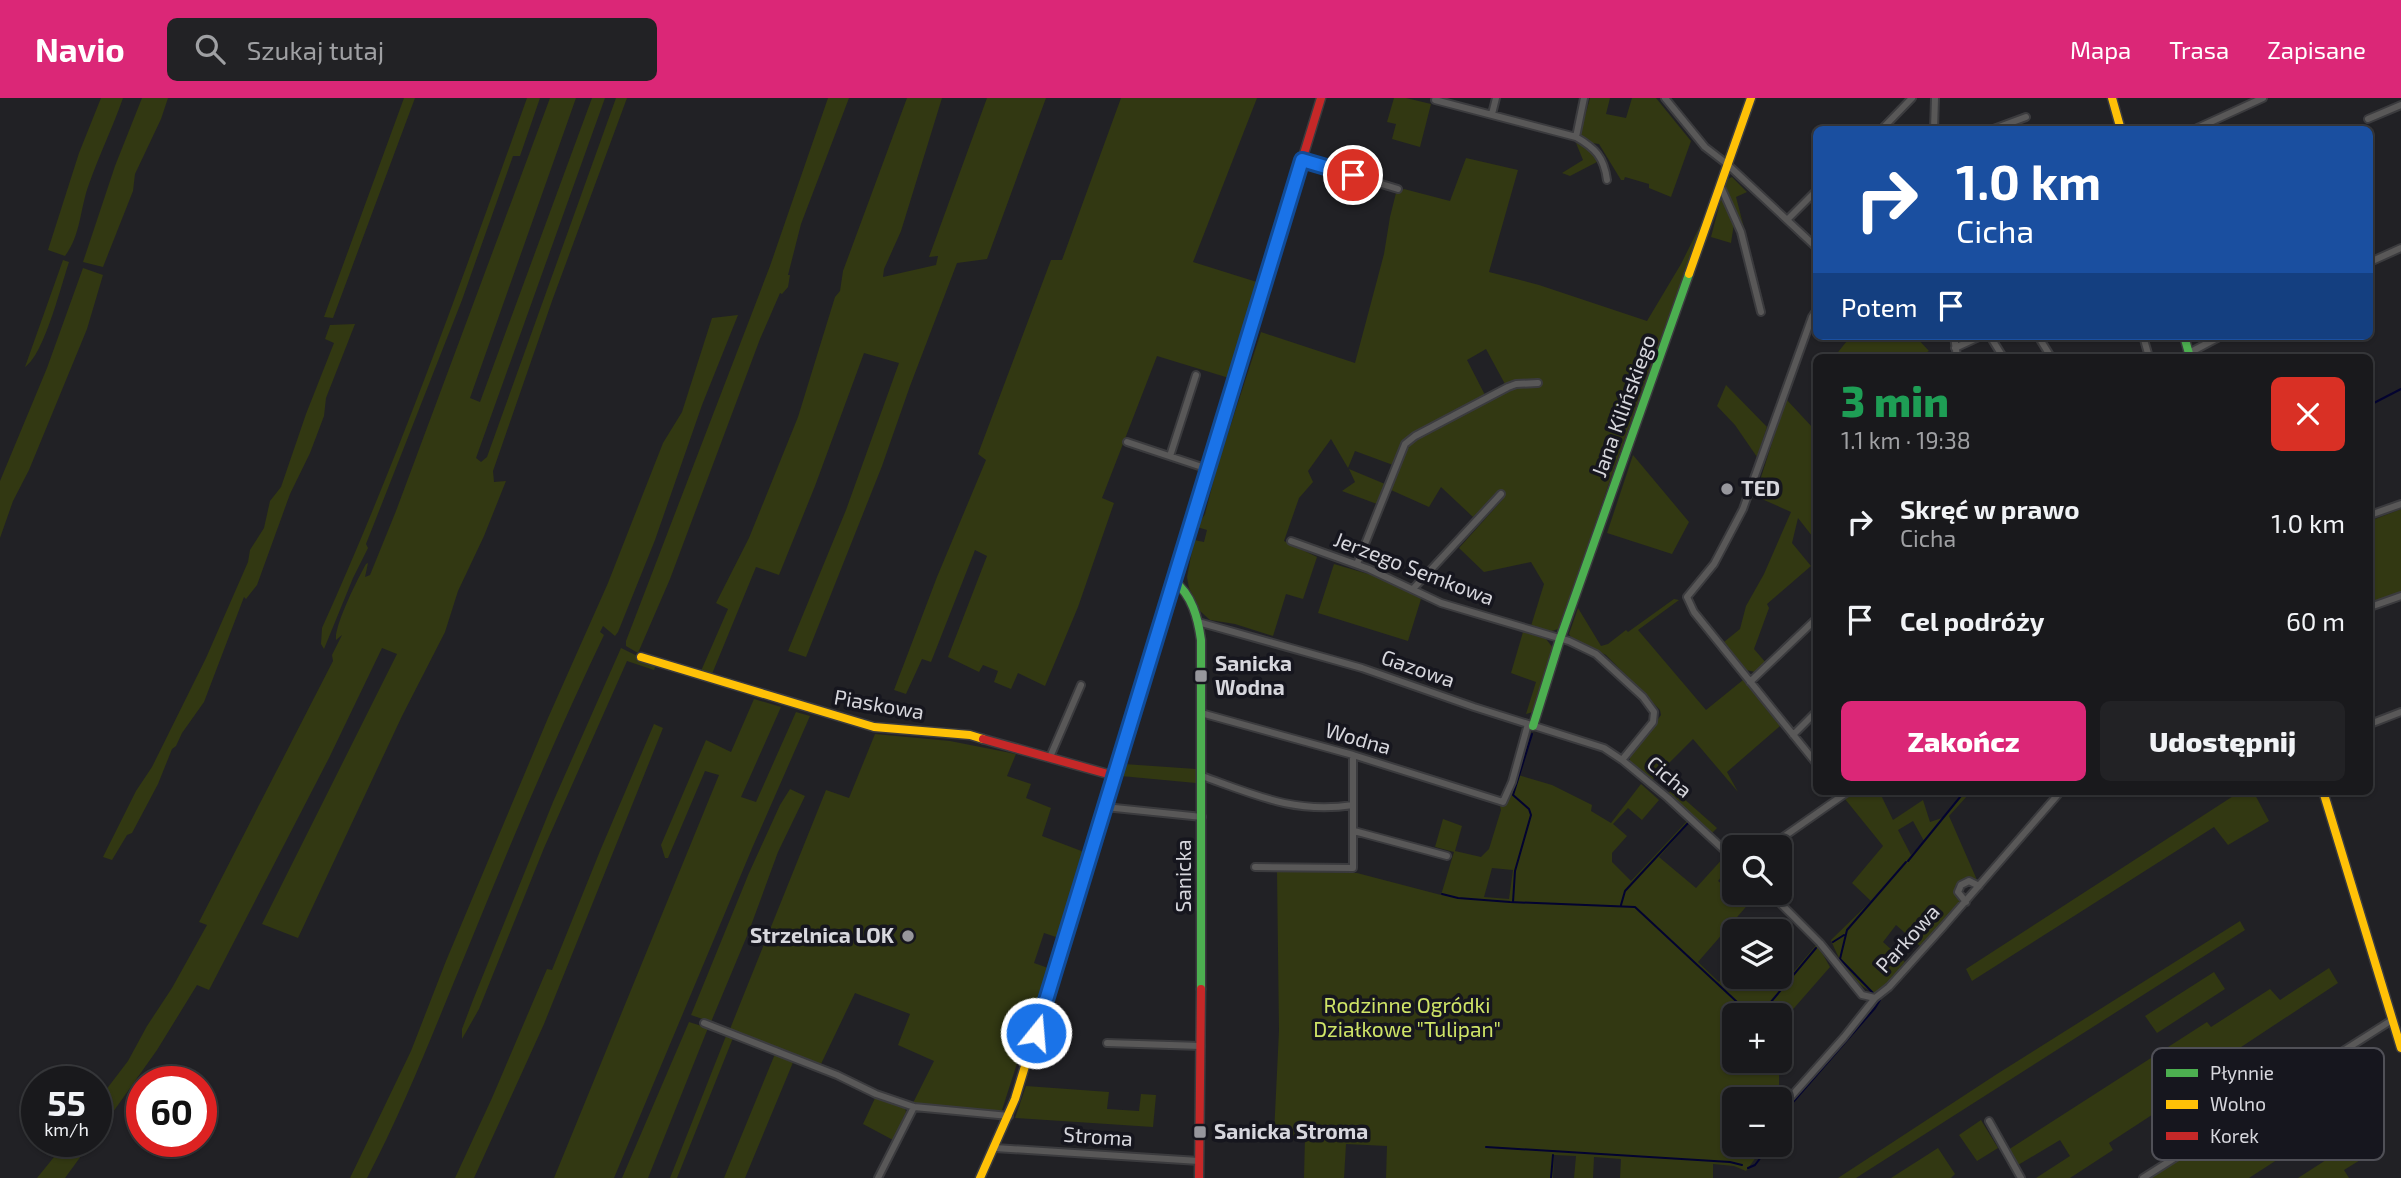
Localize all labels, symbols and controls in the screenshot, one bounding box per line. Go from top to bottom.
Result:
search box [167,18,657,81]
text: Navio [35,29,125,69]
icon: search [191,30,229,68]
text: Szukaj tutaj [247,34,384,65]
text: Mapa [2070,35,2131,64]
text: Trasa [2169,35,2229,64]
text: Zapisane [2267,35,2366,64]
pin [1323,145,1383,205]
text: 1.0 km [1956,151,2101,210]
icon: right [1841,154,1932,245]
icon: arrive [1334,156,1372,194]
text: Cicha [1956,211,2034,249]
icon: arrive [1932,287,1970,325]
text: Potem [1841,291,1918,322]
street label: Jana Kilińskiego [1585,331,1660,480]
text: 3 min [1841,375,1949,425]
button: close [2271,377,2345,451]
text: 1.1 km · 19:38 [1841,426,1971,454]
place label: TED [1741,475,1780,500]
marker: TED [1719,481,1735,497]
text: Skręć w prawo [1900,493,2080,524]
icon: right [1841,503,1879,541]
text: 1.0 km [2271,507,2345,538]
text: Cicha [1900,524,1956,552]
street label: Jerzego Semkowa [1331,526,1498,610]
icon: arrive [1841,601,1879,639]
text: Cel podróży [1900,605,2045,636]
text: 60 m [2286,605,2345,636]
street label: Gazowa [1378,643,1459,692]
place label: Sanicka Wodna [1215,650,1292,699]
marker: Sanicka Wodna [1193,668,1209,684]
street label: Piaskowa [832,683,926,724]
button: Zakończ [1841,701,2086,781]
button: Udostępnij [2100,701,2345,781]
street label: Wodna [1323,716,1394,759]
street label: Cicha [1642,750,1698,802]
map controls [1722,835,1792,1157]
button: search [1722,835,1792,905]
street label: Sanicka [1170,839,1195,913]
street label: Parkowa [1870,899,1944,977]
button: layers [1722,919,1792,989]
place label: Strzelnica LOK [750,922,895,947]
marker: Strzelnica LOK [900,928,916,944]
park label: Rodzinne Ogródki Działkowe "Tulipan" [1313,992,1501,1041]
position arrow [999,996,1073,1070]
button: + [1722,1003,1792,1073]
legend [2152,1048,2384,1160]
text: Płynnie [2210,1061,2274,1084]
speed limit sign: 60 [126,1066,217,1157]
text: 55 [47,1081,86,1123]
button: − [1722,1087,1792,1157]
text: Wolno [2210,1092,2266,1115]
text: km/h [44,1118,89,1140]
place label: Sanicka Stroma [1214,1118,1368,1143]
street label: Stroma [1062,1121,1134,1150]
marker: Sanicka Stroma [1192,1124,1208,1140]
text: Korek [2210,1124,2259,1147]

